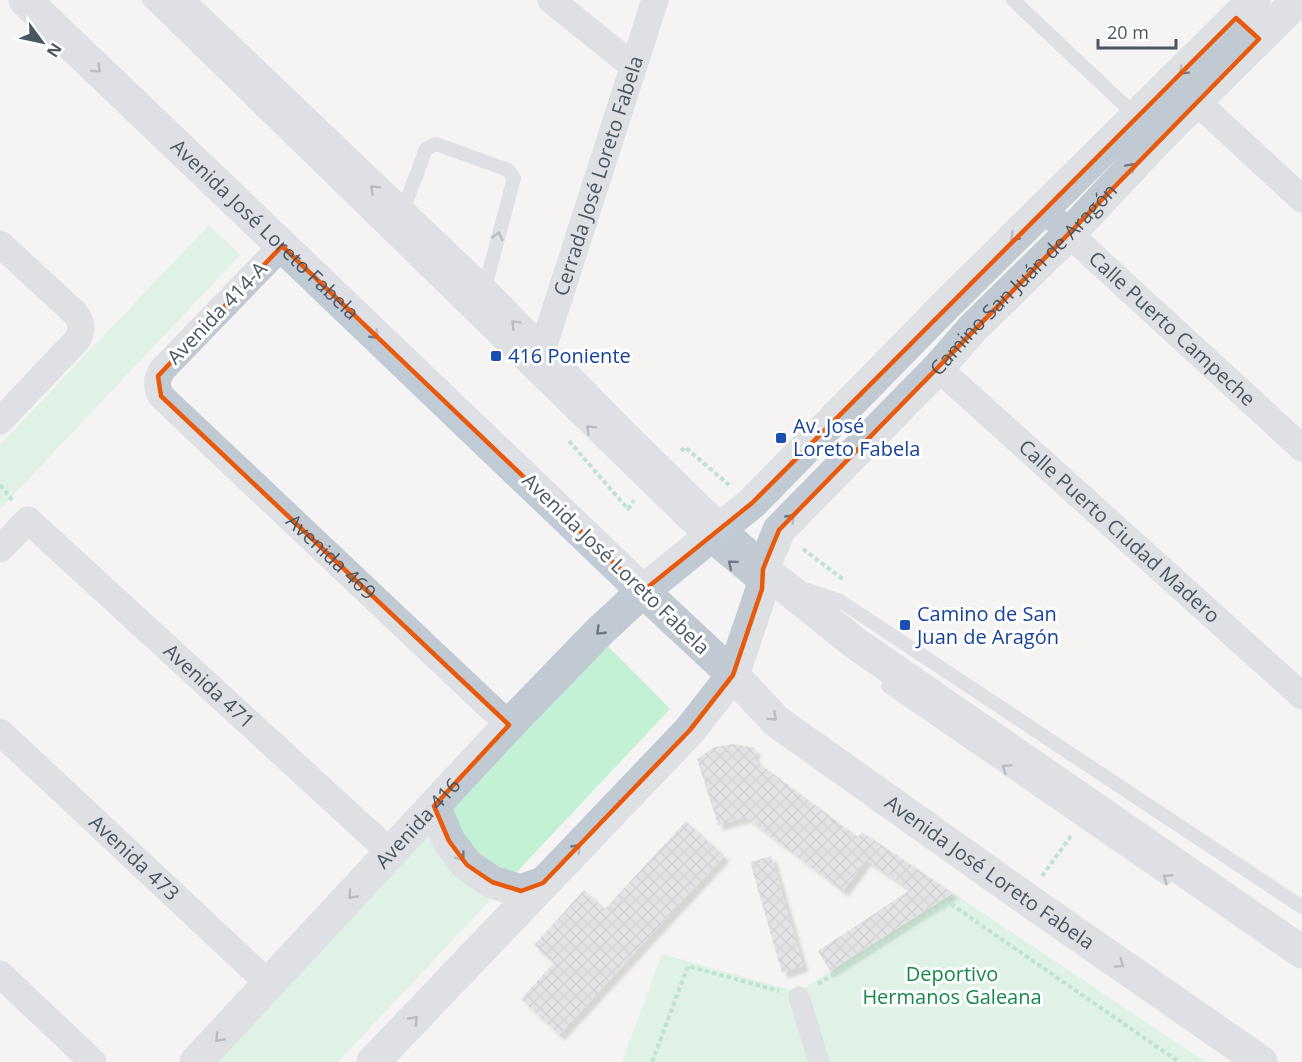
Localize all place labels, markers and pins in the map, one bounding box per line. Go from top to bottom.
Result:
place label: 416 Poniente [508,342,631,369]
marker: 416 Poniente [489,349,503,363]
place label: Av. José Loreto Fabela [793,412,920,462]
marker: Av. José Loreto Fabela [774,431,788,445]
place label: Camino de San Juan de Aragón [915,600,1059,650]
marker: Camino de San Juan de Aragón [898,618,912,632]

